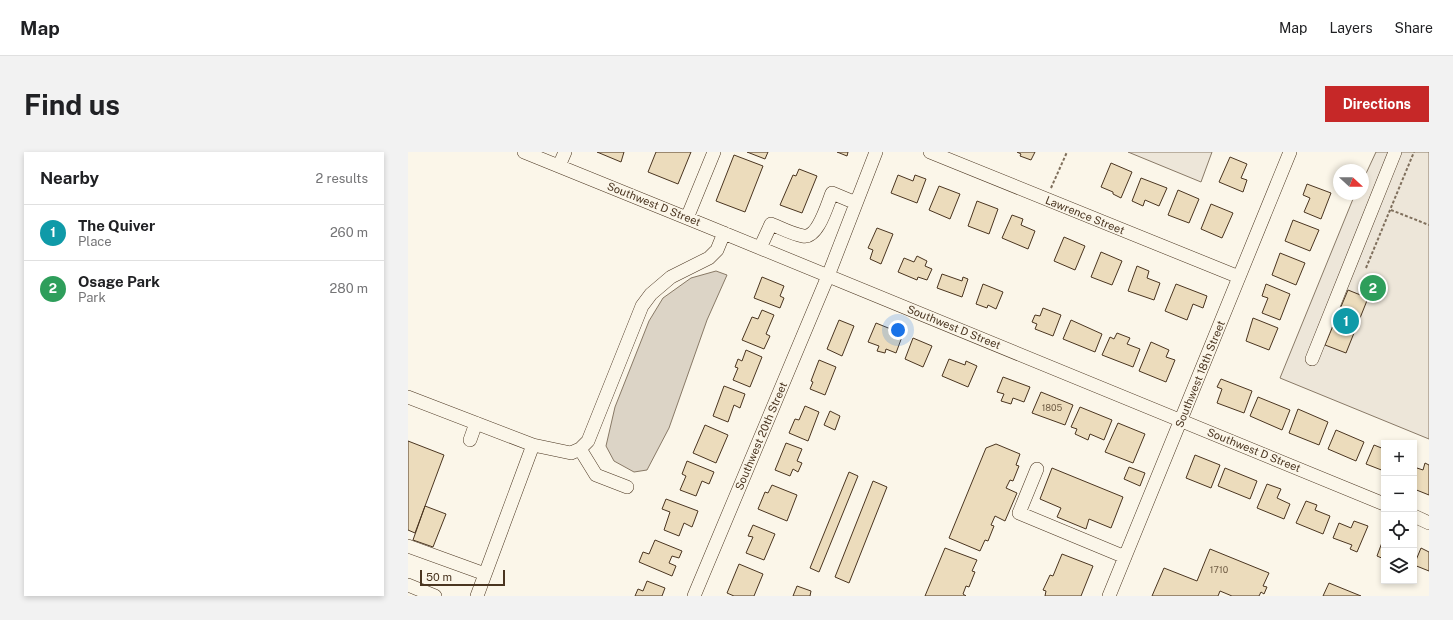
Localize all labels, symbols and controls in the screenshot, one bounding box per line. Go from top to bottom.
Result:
text: Map [20,17,60,39]
text: Map [1279,20,1307,36]
text: Layers [1329,20,1373,36]
text: Share [1395,20,1433,36]
button: Directions [1325,86,1429,122]
text: Find us [24,88,120,121]
north arrow [1333,164,1369,200]
text: Nearby [40,168,99,188]
text: 2 results [316,171,368,186]
street label: Southwest D Street [605,180,703,228]
street label: Lawrence Street [1044,194,1126,236]
text: The Quiver [78,217,155,234]
text: 1 [50,225,56,240]
text: 260 m [330,225,368,240]
text: Place [78,234,112,249]
text: Osage Park [78,273,160,290]
pin: 2 [1360,273,1386,303]
text: 2 [49,281,57,296]
text: 280 m [330,281,368,296]
text: Park [78,290,106,305]
street label: Southwest D Street [905,303,1003,351]
pin: 1 [1333,306,1359,336]
street label: Southwest 18th Street [1173,319,1227,429]
your location [888,320,908,340]
street label: Southwest 20th Street [733,380,789,492]
house number: 1805 [1042,402,1063,413]
street label: Southwest D Street [1205,426,1303,474]
map controls [1381,440,1417,584]
button: + [1381,440,1417,476]
button: − [1381,476,1417,512]
button: locate [1381,512,1417,548]
button: layers [1381,548,1417,584]
house number: 1710 [1210,564,1229,575]
scale bar [420,568,505,587]
text: 50 m [426,571,452,583]

